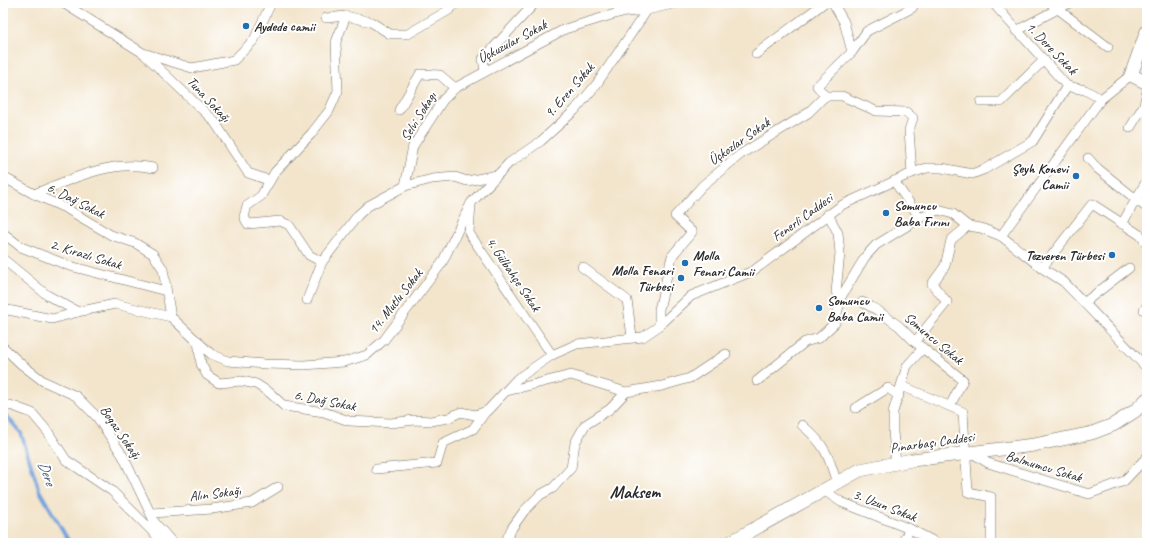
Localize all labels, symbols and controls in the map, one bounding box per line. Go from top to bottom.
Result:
street label: Üçkuzular Sokak [475,16,550,67]
place label: Aydede camii [254,18,317,35]
street label: 1. Dere Sokak [1022,19,1081,79]
marker: Aydede camii [241,21,251,31]
street label: 9. Eren Sokak [541,58,599,121]
street label: Tuna Sokağı [183,73,235,127]
street label: Selvi Sokagı [397,87,441,144]
street label: Üçkozlar Sokak [705,114,774,169]
place label: Şeyh Konevi Camii [1012,160,1070,193]
marker: Şeyh Konevi Camii [1071,171,1081,181]
street label: 6. Dağ Sokak [44,179,108,223]
street label: Fenerli Caddesi [769,188,838,245]
place label: Somuncu Baba Fırını [894,197,950,230]
marker: Somuncu Baba Fırını [881,208,891,218]
street label: 4. Gülbahçe Sokak [482,234,545,315]
street label: 2. Kırazlı Sokak [48,236,124,274]
place label: Molla Fenari Camii [693,247,756,280]
place label: Tezveren Türbesi [1026,247,1106,264]
marker: Tezveren Türbesi [1107,250,1117,260]
marker: Molla Fenari Camii [680,258,690,268]
place label: Molla Fenari Türbesi [612,262,675,295]
street label: 14. Mutlu Sokak [365,264,427,337]
marker: Molla Fenari Türbesi [676,273,686,283]
place label: Somuncu Baba Camii [827,292,885,325]
marker: Somuncu Baba Camii [814,303,824,313]
street label: Somuncu Sokak [901,309,967,369]
street label: 6. Dağ Sokak [293,386,358,415]
street label: Bogaz Sokağı [96,402,146,464]
street label: Pınarbaşı Caddesi [889,428,978,457]
street label: Balmumcu Sokak [1004,447,1085,486]
water label: Dere [34,459,60,490]
district label: Maksem [610,481,661,503]
street label: Alın Sokağı [188,482,243,505]
street label: 3. Uzun Sokak [851,486,921,526]

